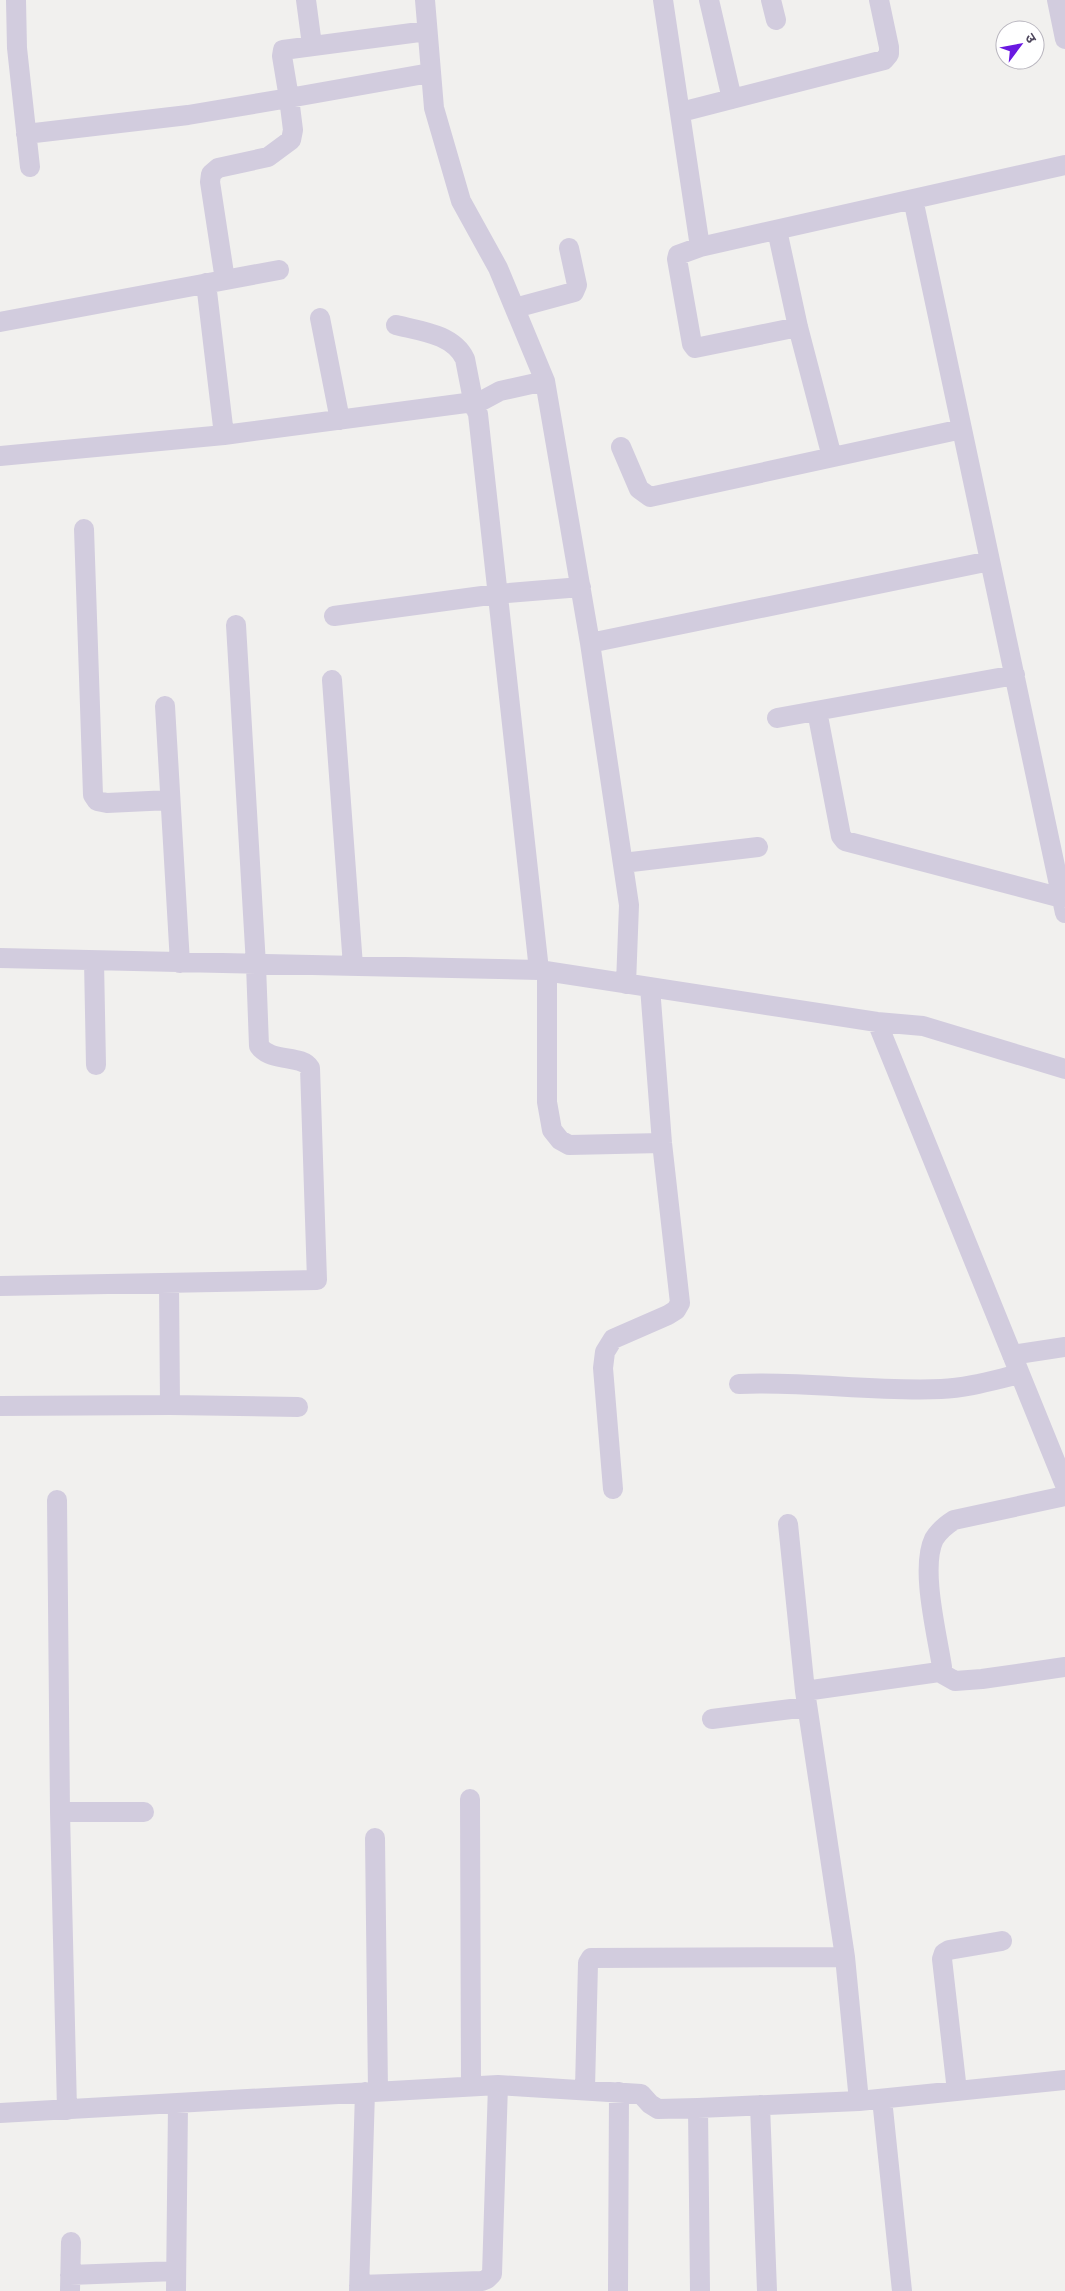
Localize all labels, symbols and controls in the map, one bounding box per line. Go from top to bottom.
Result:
north arrow [995,20,1045,70]
text: उ [1021,29,1042,47]

